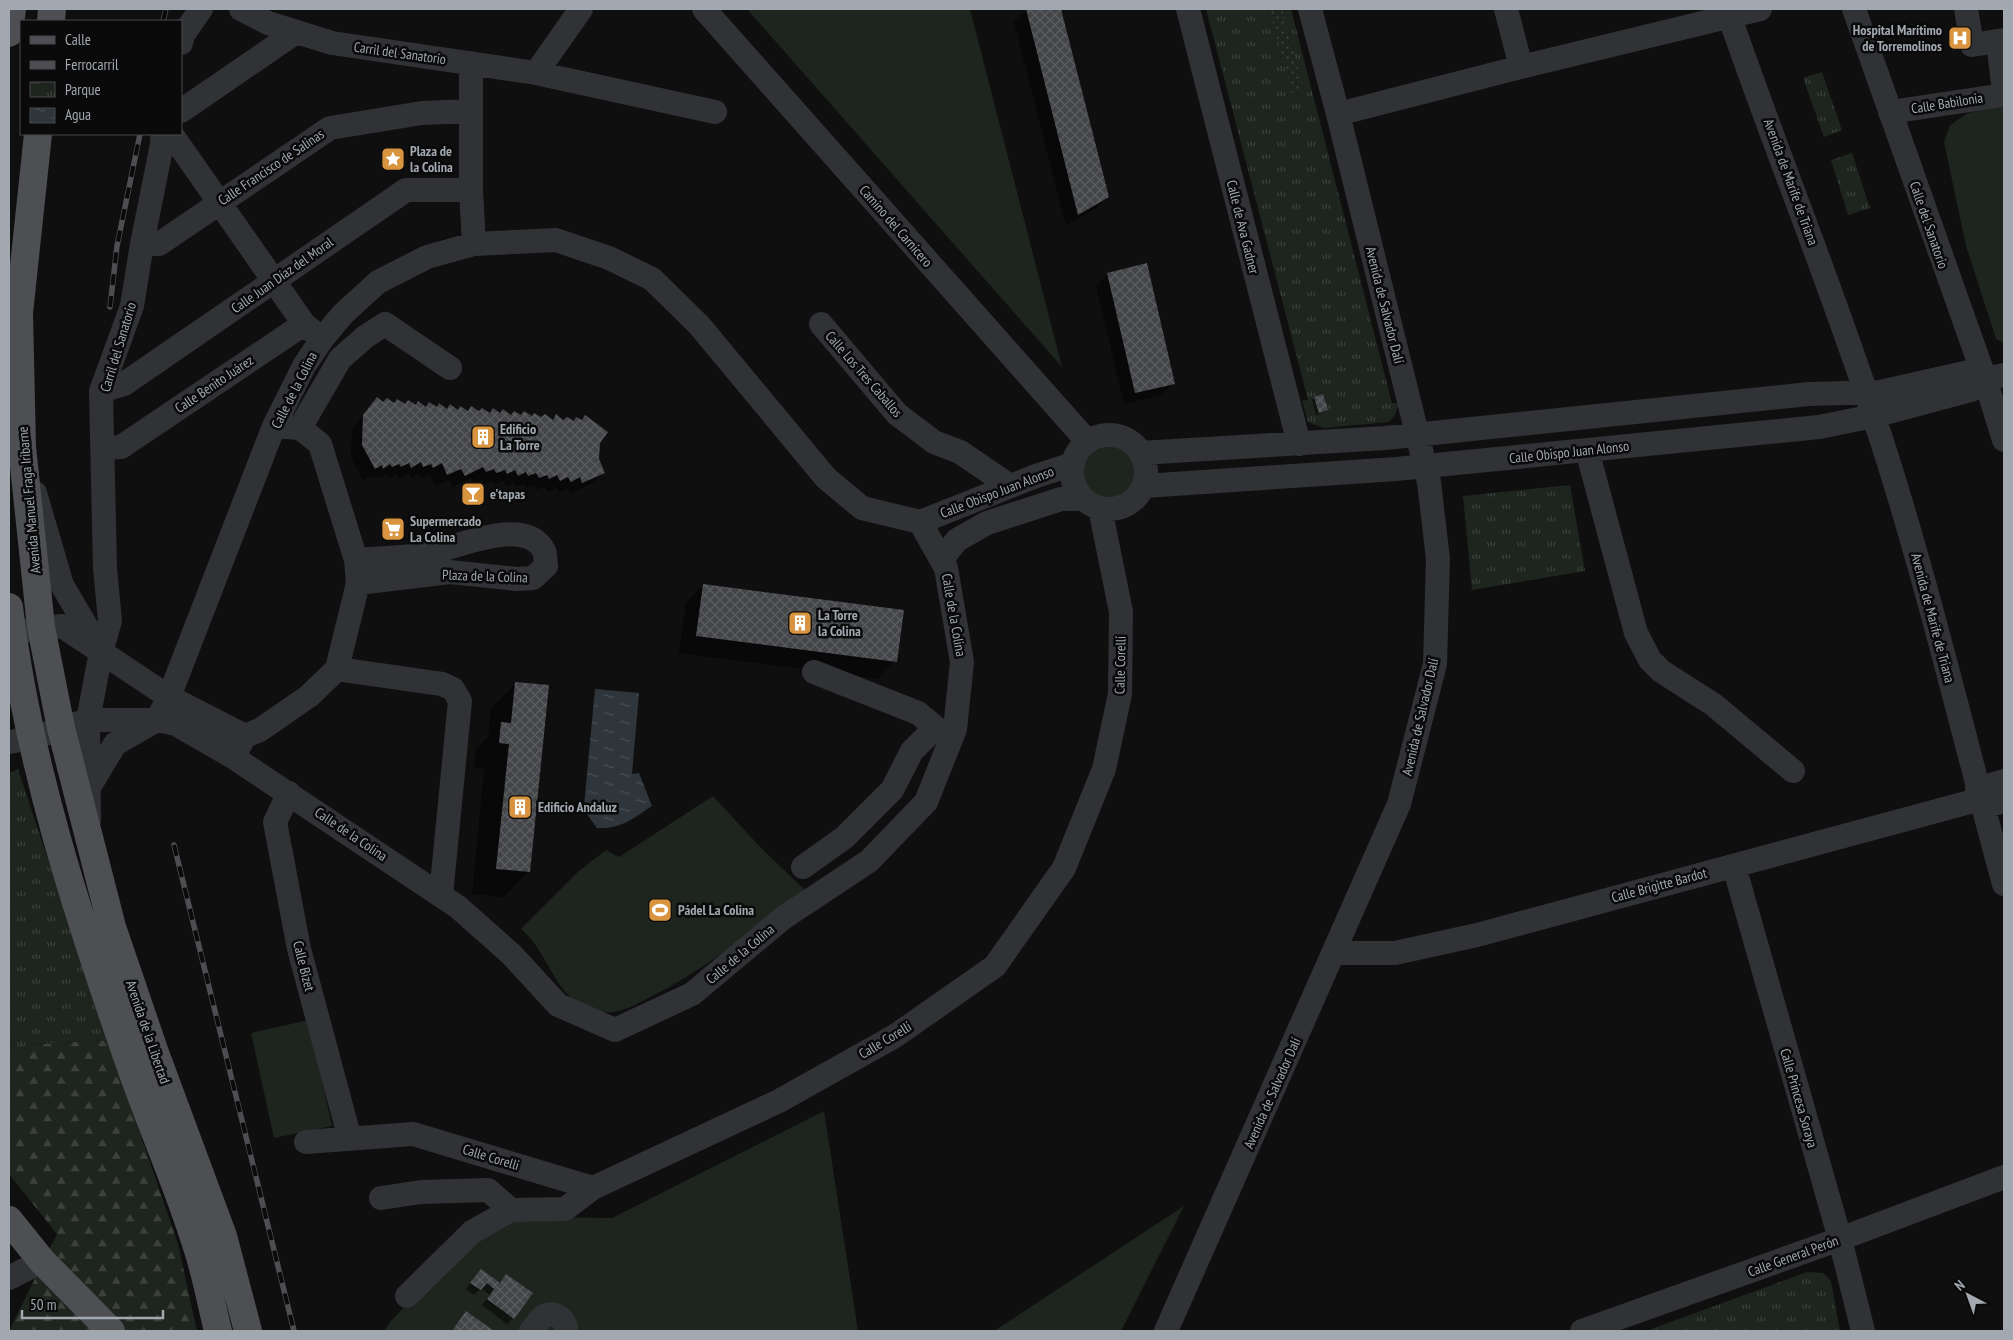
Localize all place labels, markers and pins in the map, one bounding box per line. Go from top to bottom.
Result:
place label: Hospital Marítimo de Torremolinos [1853,21,1942,55]
hospital icon: Hospital Marítimo de Torremolinos [1947,25,1973,51]
place label: Plaza de la Colina [410,142,453,176]
place icon: Plaza de la Colina [380,146,406,172]
place label: Edificio La Torre [500,420,540,454]
building icon: Edificio La Torre [470,424,496,450]
bar icon: e'tapas [460,481,486,507]
place label: e'tapas [490,485,525,503]
place label: Supermercado La Colina [410,512,481,546]
supermarket icon: Supermercado La Colina [380,516,406,542]
place label: La Torre la Colina [818,606,861,640]
building icon: La Torre la Colina [787,610,813,636]
building icon: Edificio Andaluz [507,794,533,820]
place label: Edificio Andaluz [538,798,617,816]
sports icon: Pádel La Colina [647,897,673,923]
place label: Pádel La Colina [678,901,754,919]

